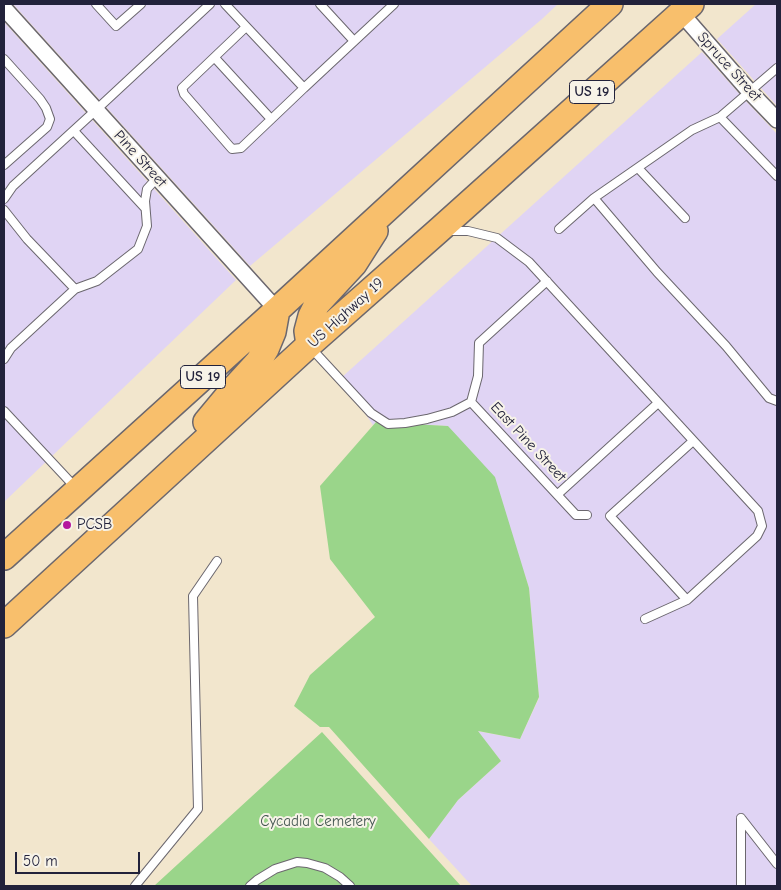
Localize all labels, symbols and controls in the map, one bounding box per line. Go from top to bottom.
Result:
street label: Spruce Street [693,29,765,105]
road number: US 19 [570,80,614,104]
street label: Pine Street [110,127,170,191]
street label: US Highway 19 [304,274,388,352]
road number: US 19 [180,366,226,388]
street label: East Pine Street [486,398,570,486]
place label: PCSB [77,516,112,534]
marker: PCSB [61,519,73,531]
park label: Cycadia Cemetery [260,813,376,831]
scale bar [18,842,142,874]
text: 50 m [23,852,58,870]

